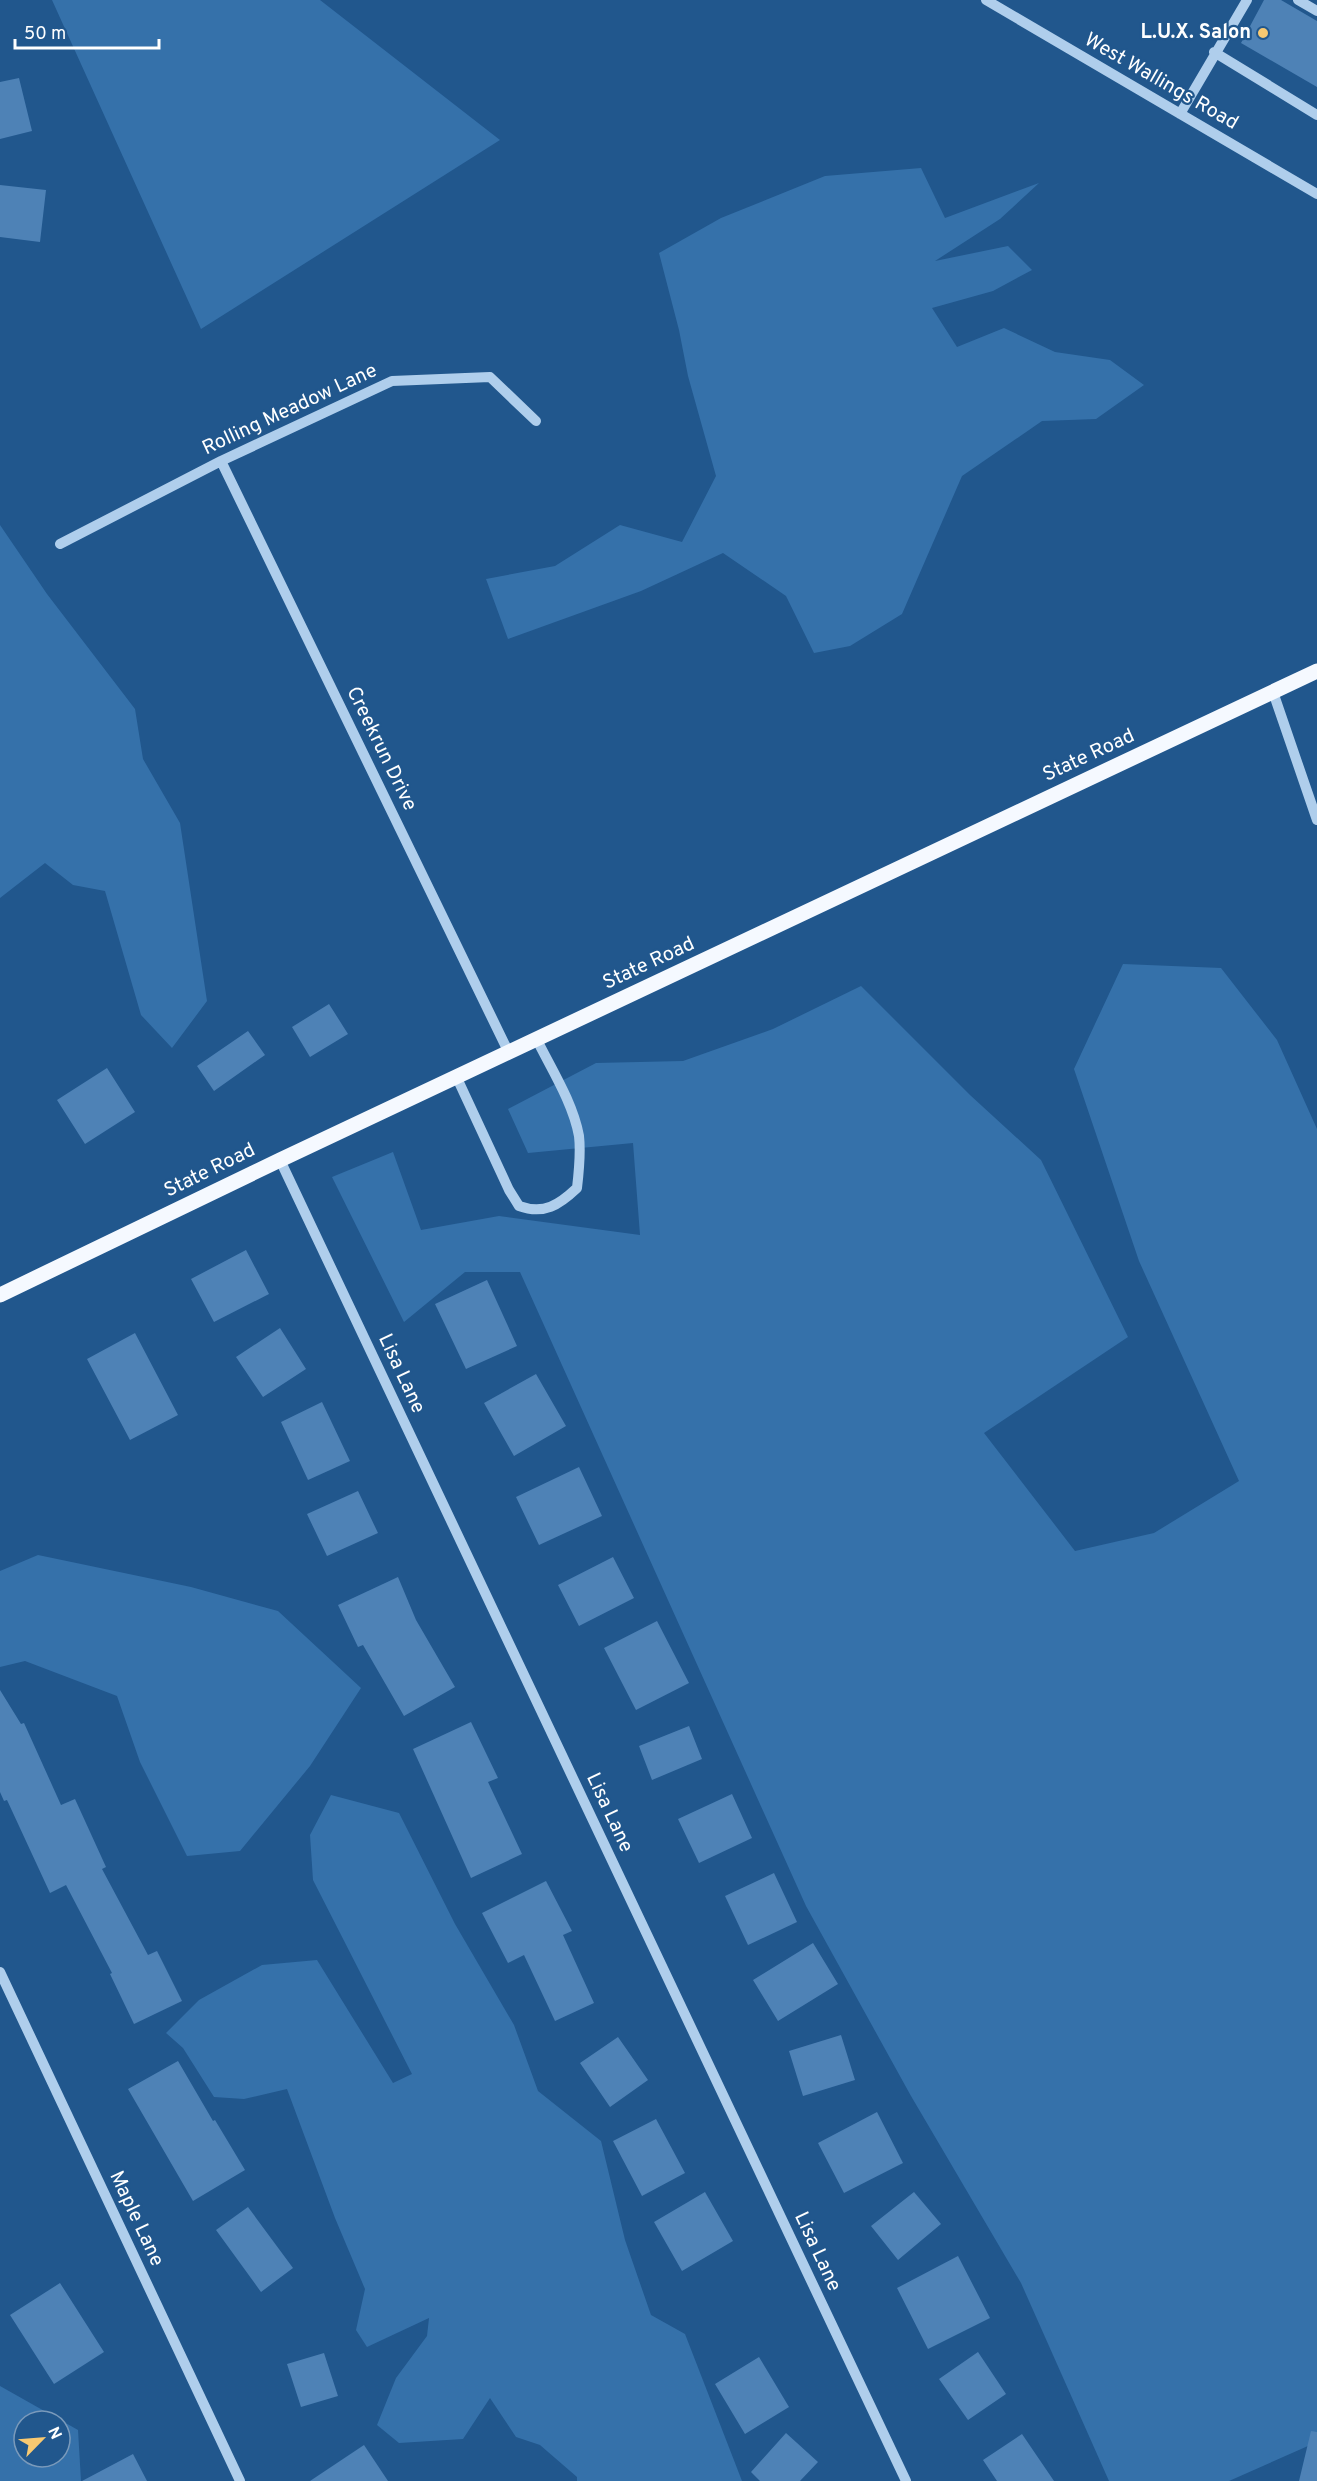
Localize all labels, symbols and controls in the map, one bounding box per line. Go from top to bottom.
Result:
scale bar [15,12,159,50]
place label: L.U.X. Salon [1141,20,1251,46]
text: 50 m [24,23,66,46]
marker: L.U.X. Salon [1256,26,1270,40]
street label: West Wallings Road [1079,27,1243,137]
street label: Rolling Meadow Lane [198,358,382,462]
street label: Creekrun Drive [340,683,422,815]
street label: State Road [1039,723,1139,789]
street label: State Road [599,931,699,997]
street label: State Road [160,1138,260,1204]
street label: Lisa Lane [371,1330,431,1418]
street label: Lisa Lane [579,1769,639,1857]
street label: Maple Lane [103,2167,169,2271]
street label: Lisa Lane [787,2208,847,2296]
north arrow [12,2409,72,2469]
text: N [42,2424,65,2443]

